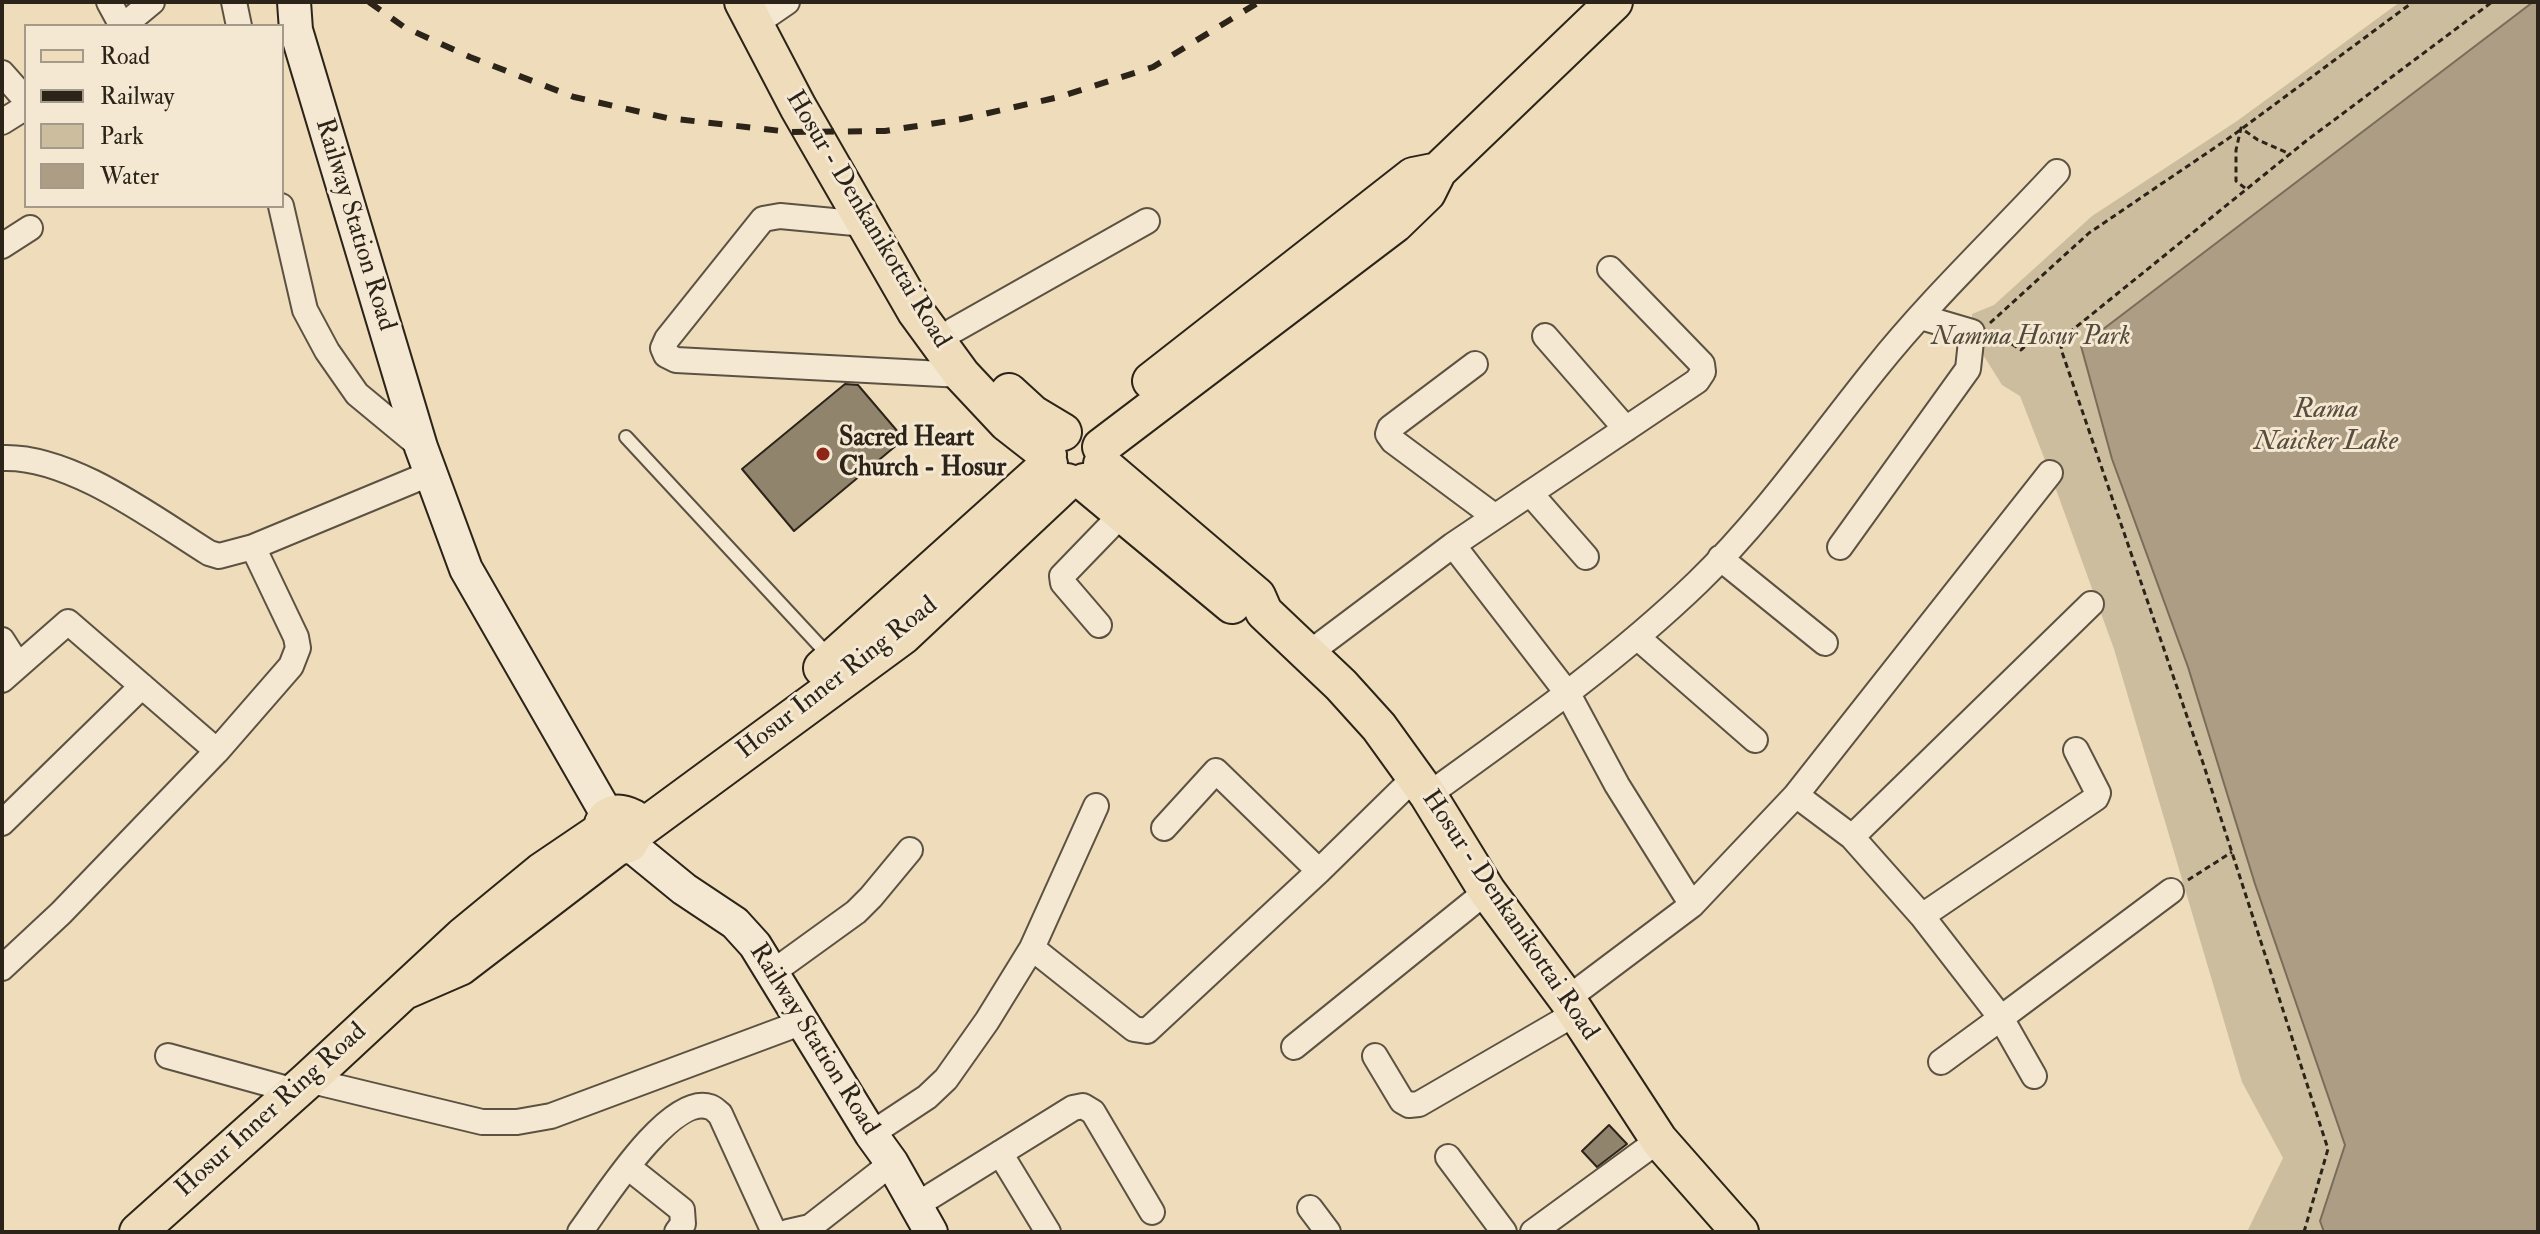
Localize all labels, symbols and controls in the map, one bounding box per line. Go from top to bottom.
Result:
legend [24,24,284,208]
text: Road [100,41,150,72]
text: Railway [100,81,174,112]
street label: Hosur - Denkanikottai Road [778,86,956,354]
street label: Railway Station Road [307,115,401,335]
text: Park [100,121,144,152]
text: Water [100,161,159,192]
park label: Namma Hosur Park [1931,322,2131,354]
water label: Rama Naicker Lake [2254,394,2398,460]
place label: Sacred Heart Church - Hosur [839,423,1006,484]
marker: Sacred Heart Church - Hosur [814,445,832,463]
street label: Hosur Inner Ring Road [732,591,944,767]
street label: Hosur - Denkanikottai Road [1414,785,1604,1047]
street label: Railway Station Road [741,938,885,1142]
street label: Hosur Inner Ring Road [170,1017,374,1205]

